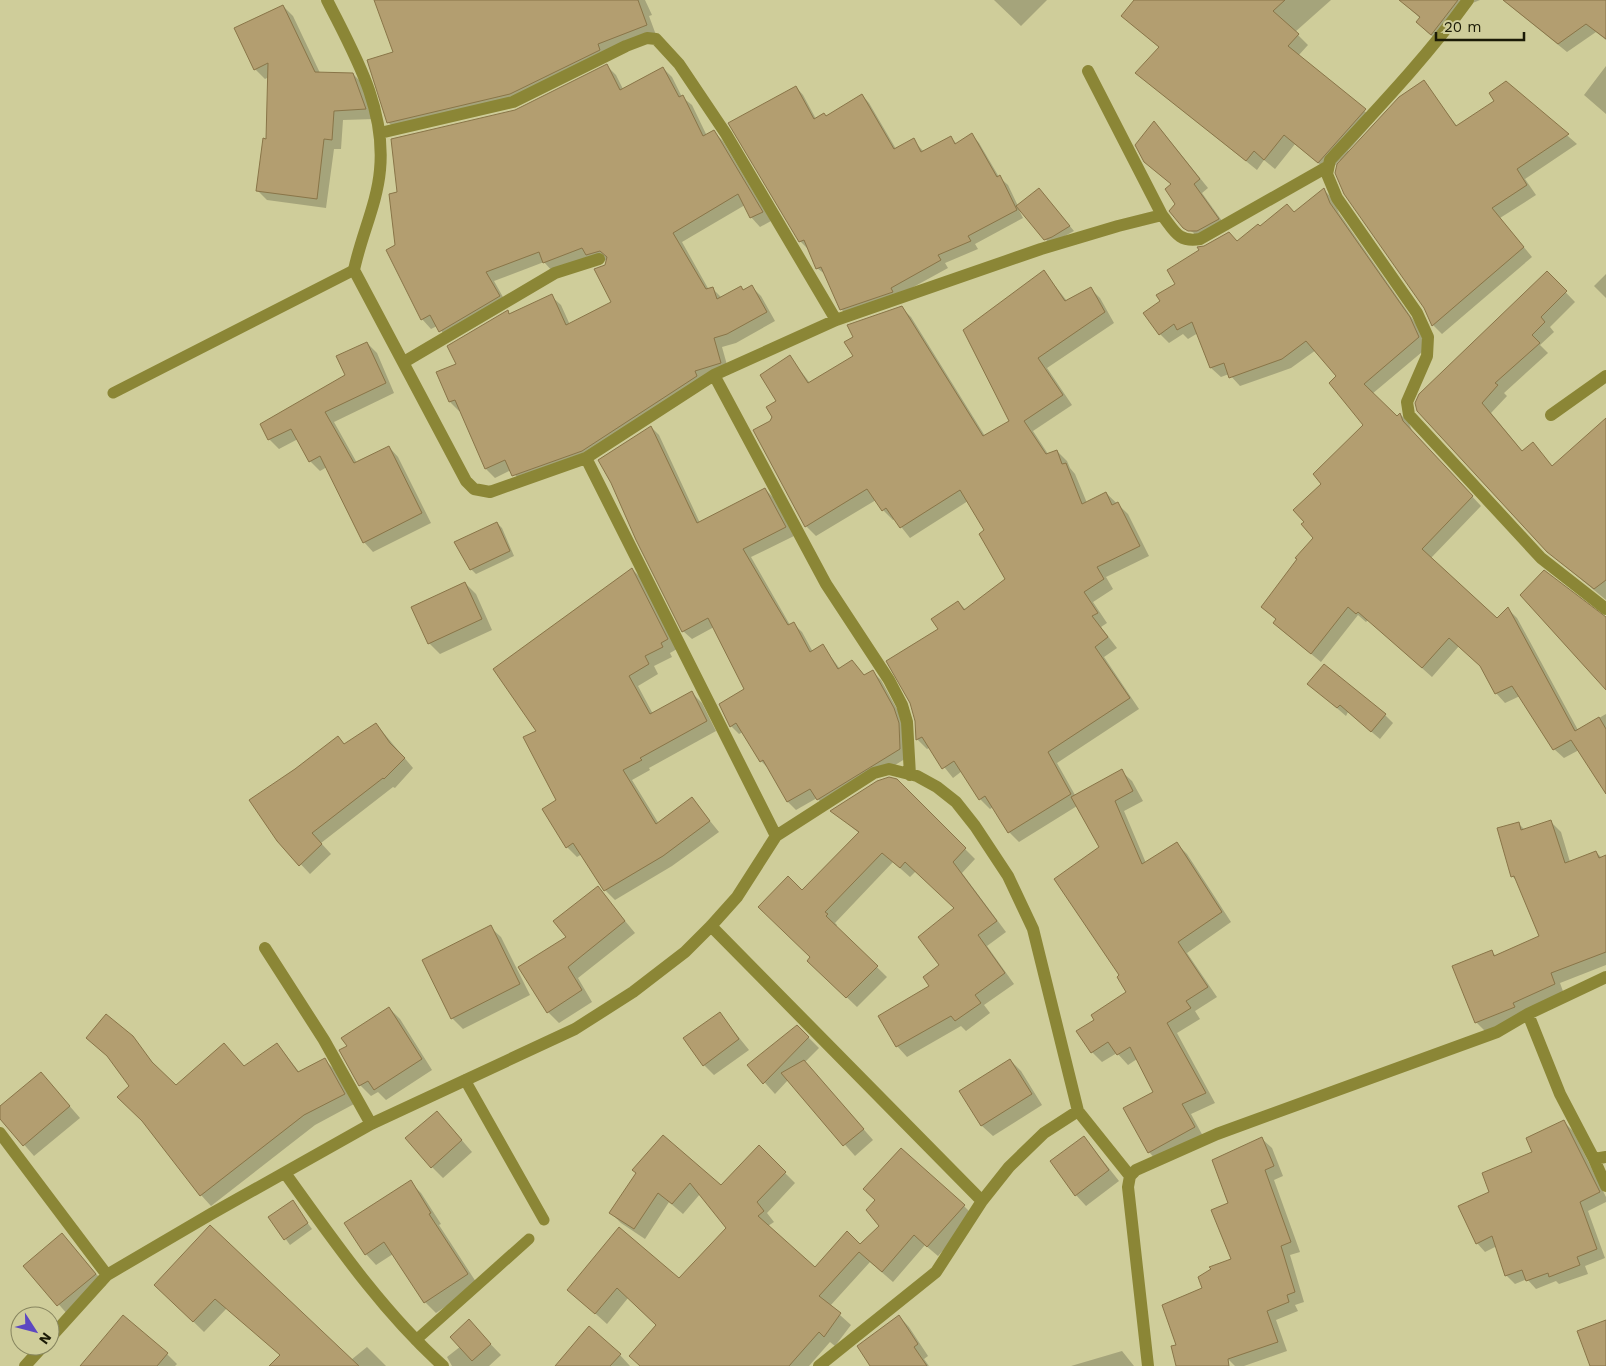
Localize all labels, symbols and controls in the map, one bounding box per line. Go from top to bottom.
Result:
scale bar [1436,10,1524,42]
text: 20 m [1444,18,1482,36]
north arrow [10,1306,60,1356]
text: N [36,1330,55,1348]

